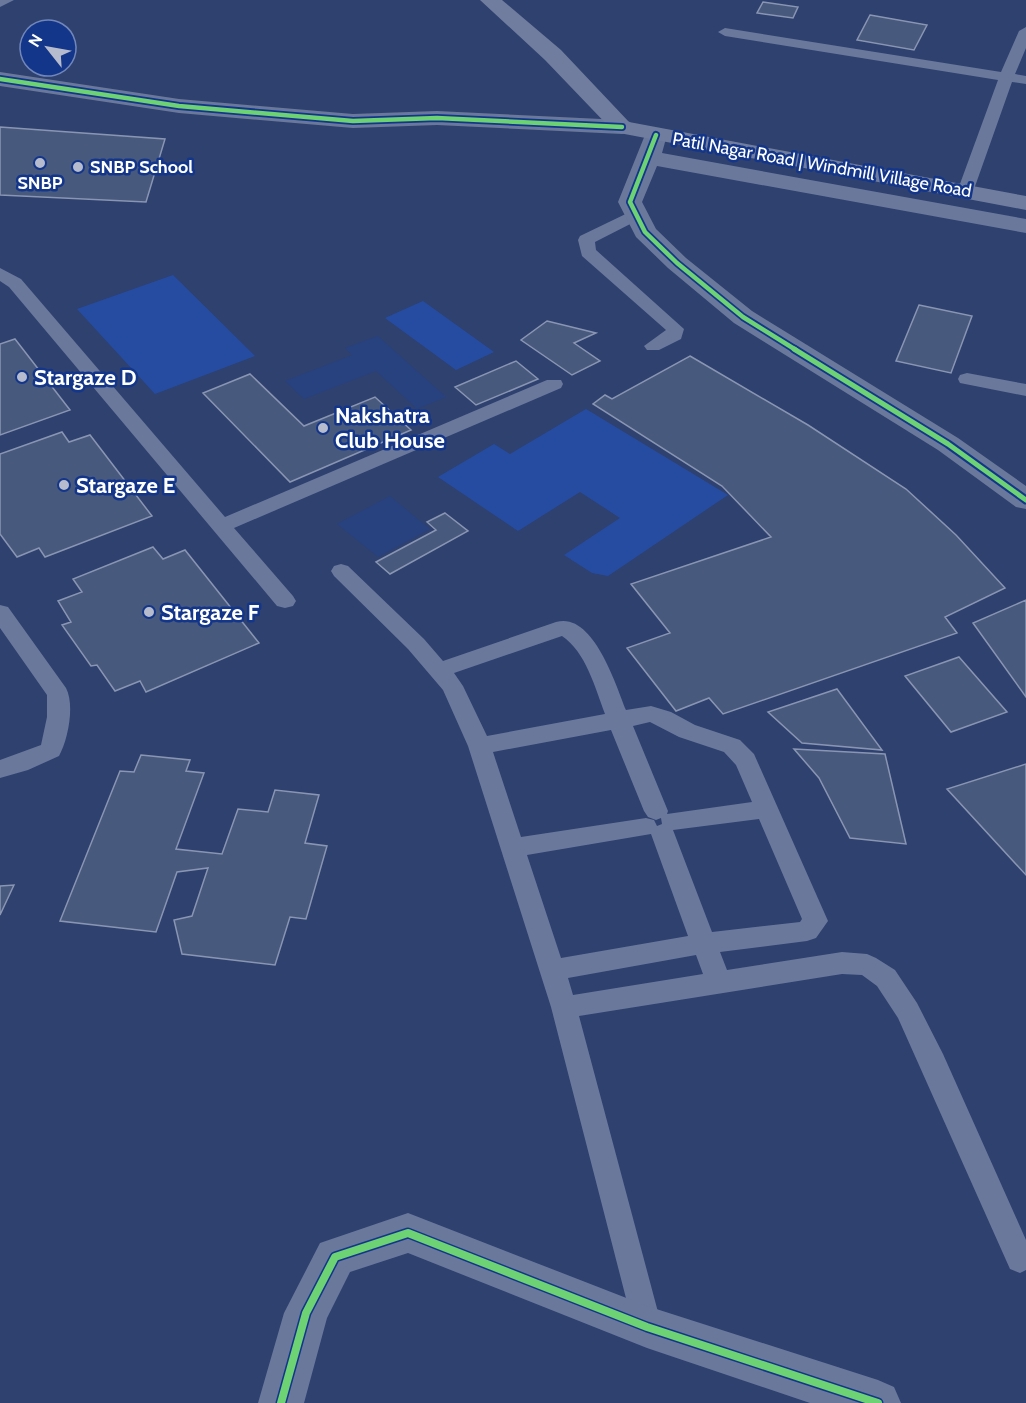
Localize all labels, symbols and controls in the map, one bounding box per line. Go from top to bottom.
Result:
north arrow [18,18,78,78]
text: N [25,31,47,50]
street label: Patil Nagar Road | Windmill Village Road [671,128,973,202]
marker: SNBP [33,156,47,170]
place label: SNBP School [90,156,193,178]
marker: SNBP School [71,160,85,174]
place label: SNBP [17,172,63,194]
place label: Stargaze D [34,364,137,391]
marker: Stargaze D [15,370,29,384]
place label: Nakshatra Club House [335,402,445,454]
marker: Nakshatra Club House [316,421,330,435]
place label: Stargaze E [76,472,175,499]
marker: Stargaze E [57,478,71,492]
place label: Stargaze F [161,599,260,626]
marker: Stargaze F [142,605,156,619]

